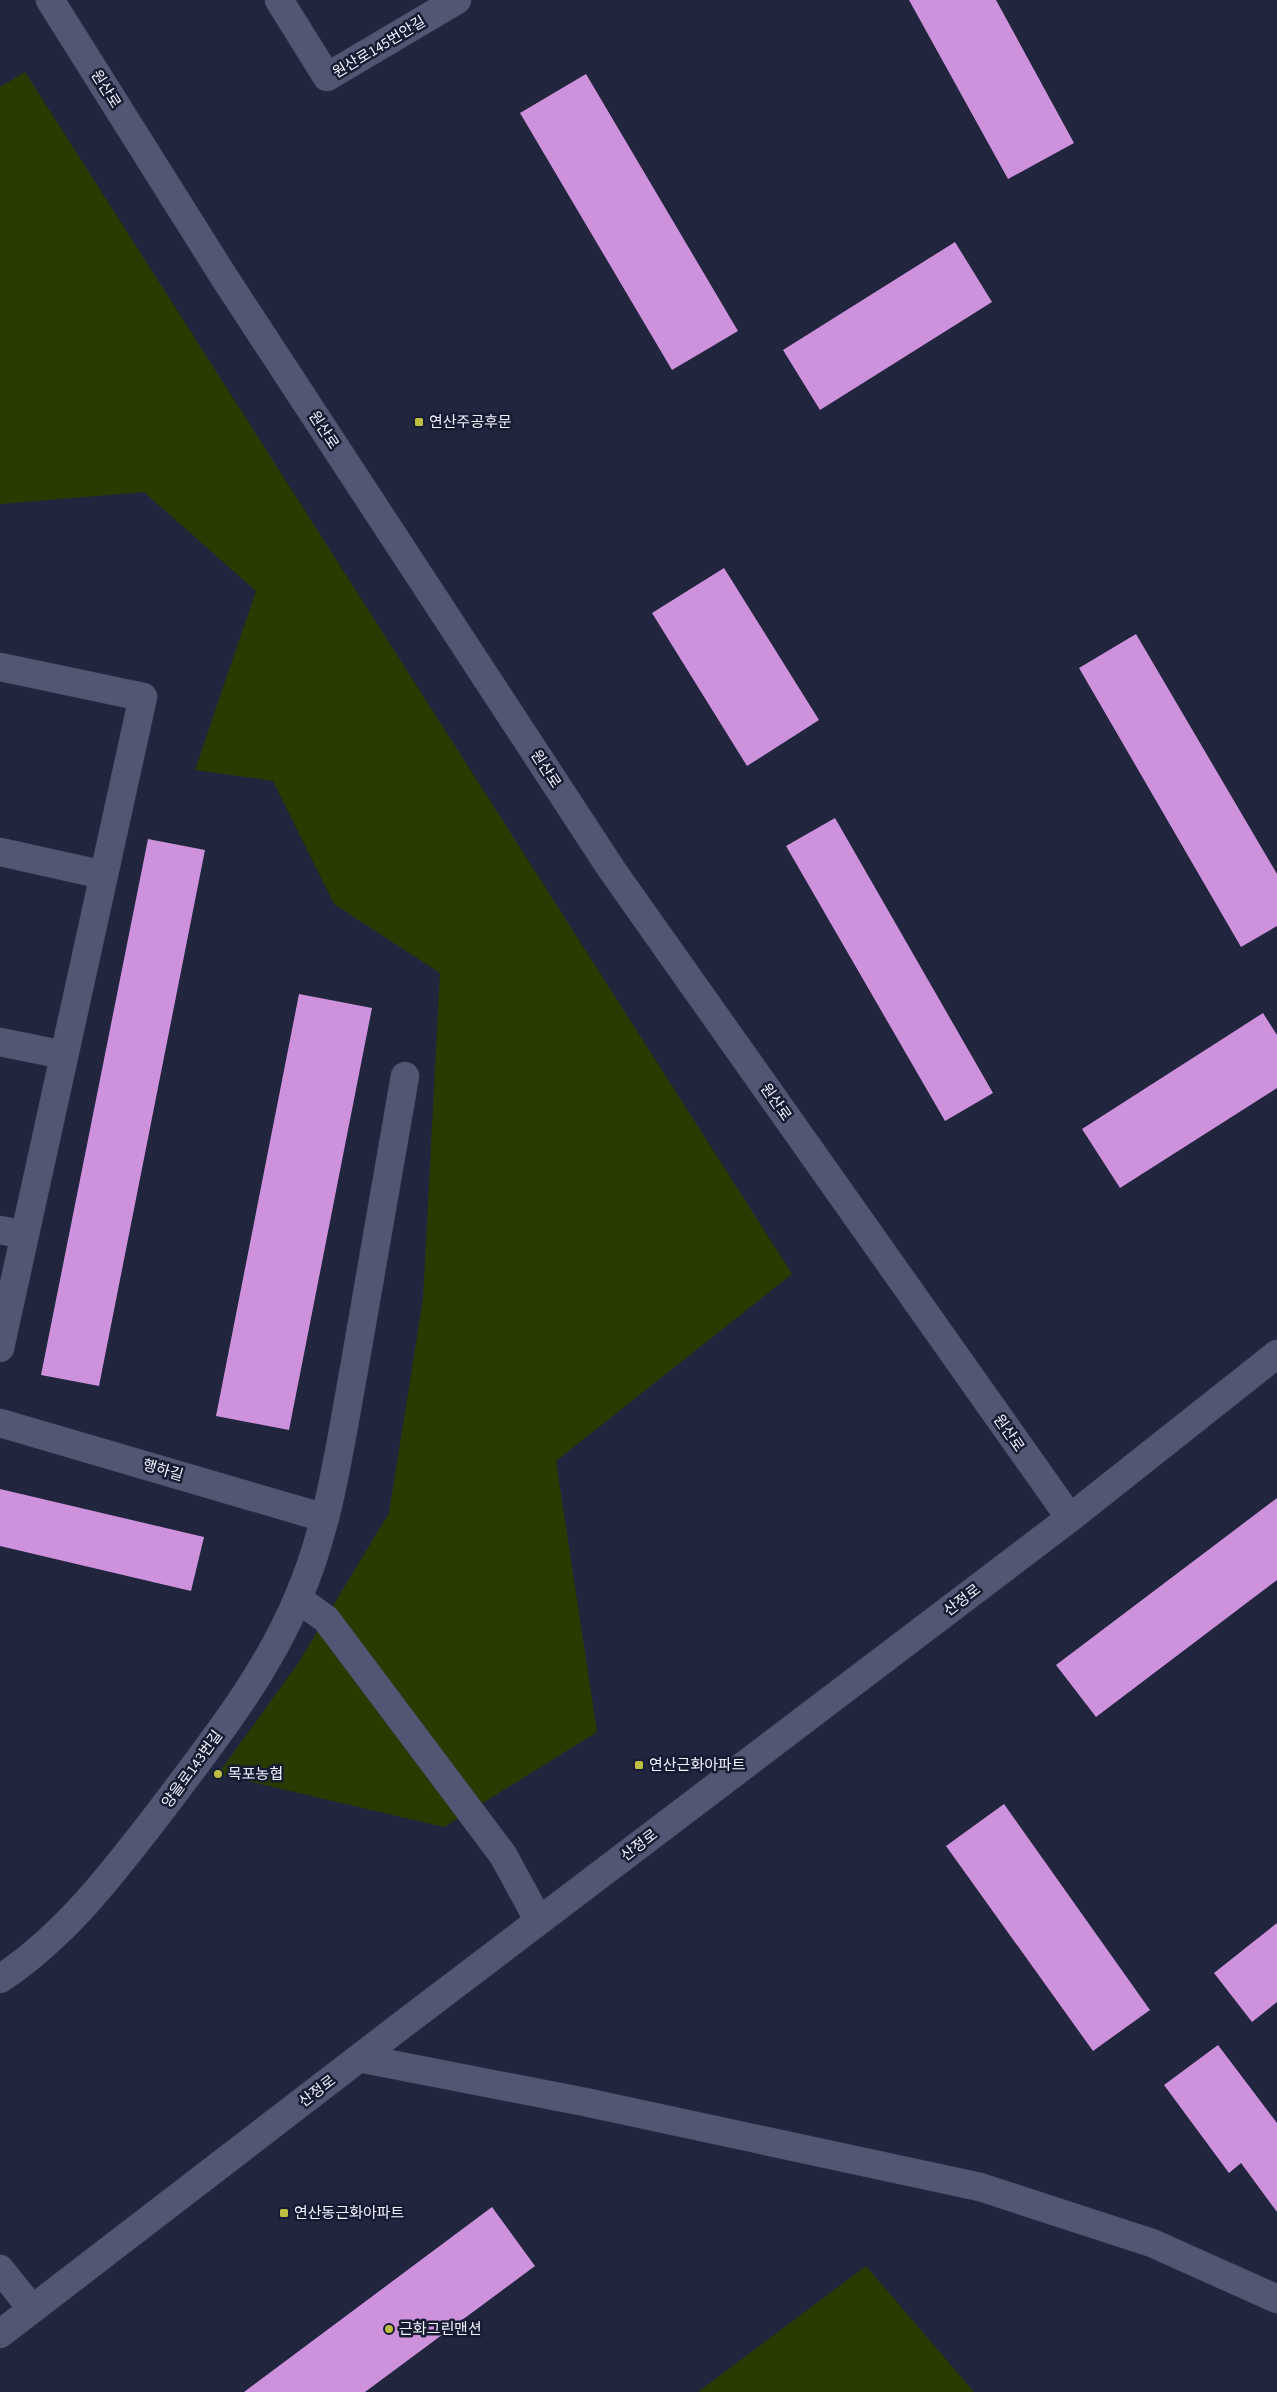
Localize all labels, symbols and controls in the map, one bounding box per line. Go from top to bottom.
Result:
street label: 원산로145번안길 [329,11,430,84]
street label: 원산로 [86,66,125,112]
street label: 원산로 [303,407,344,453]
place label: 연산주공후문 [429,412,512,433]
marker: 연산주공후문 [413,416,425,428]
street label: 원산로 [525,746,566,792]
street label: 원산로 [755,1079,796,1125]
street label: 원산로 [988,1410,1029,1456]
street label: 행하길 [140,1455,186,1486]
street label: 산정로 [939,1580,985,1621]
street label: 양을로143번길 [157,1726,228,1812]
place label: 연산근화아파트 [649,1755,746,1776]
marker: 연산근화아파트 [633,1759,645,1771]
place label: 목포농협 [228,1764,283,1785]
marker: 목포농협 [212,1768,224,1780]
street label: 산정로 [616,1825,662,1866]
street label: 산정로 [294,2071,340,2112]
place label: 연산동근화아파트 [294,2203,405,2224]
marker: 연산동근화아파트 [278,2207,290,2219]
place label: 근화그린맨션 [399,2319,482,2340]
marker: 근화그린맨션 [383,2323,395,2335]

